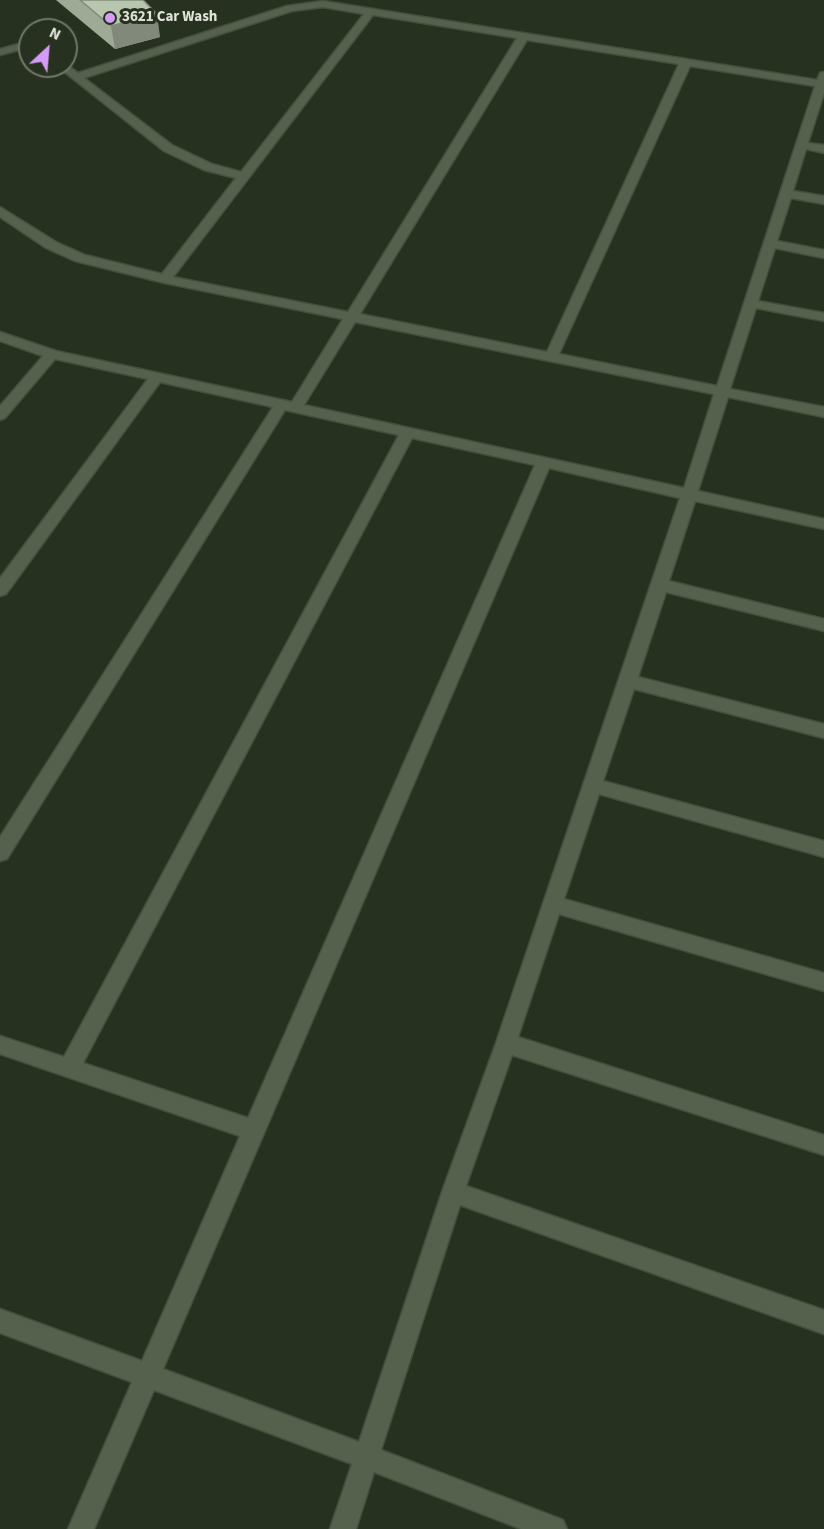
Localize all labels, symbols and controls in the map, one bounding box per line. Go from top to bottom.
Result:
place label: 3621 Car Wash [122,9,217,27]
marker: 3621 Car Wash [103,11,117,25]
north arrow [18,18,78,78]
text: N [45,21,65,46]

